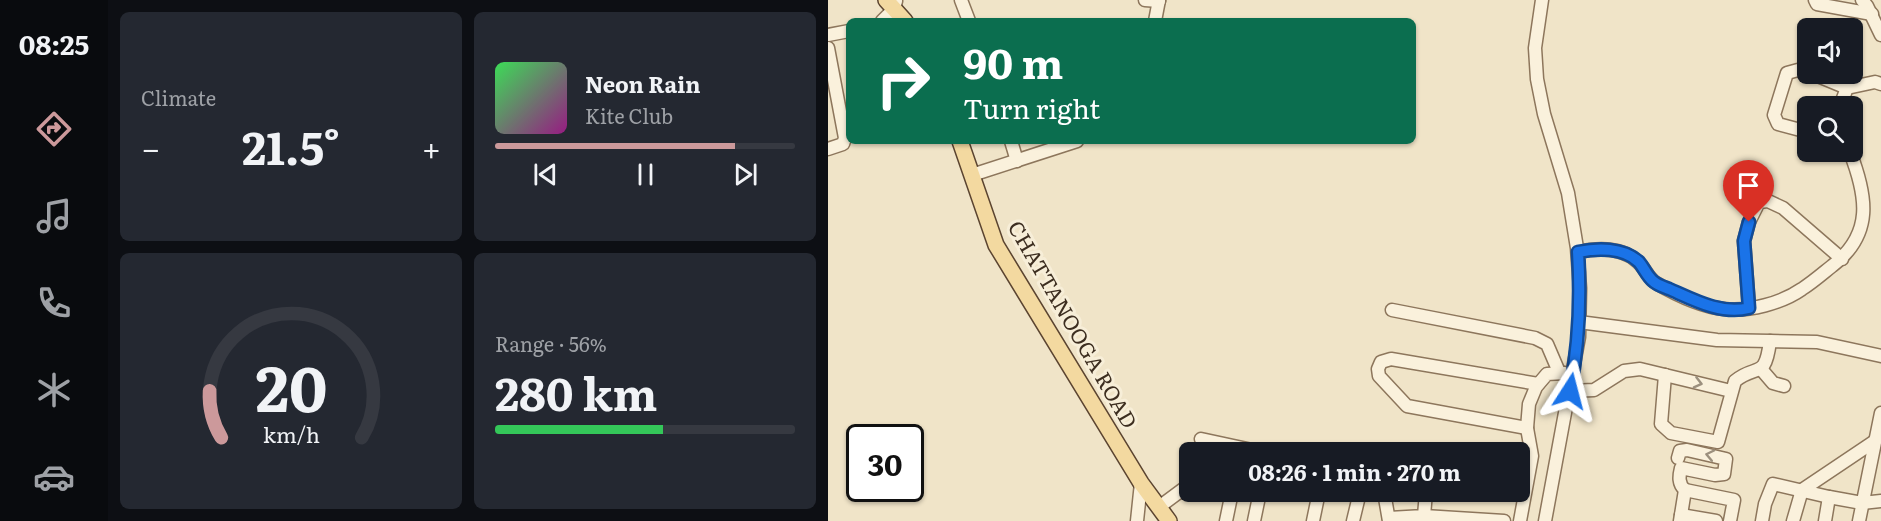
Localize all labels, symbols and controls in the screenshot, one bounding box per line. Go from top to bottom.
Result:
map controls [1797,18,1863,162]
button: sound [1797,18,1863,84]
text: 08:25 [19,23,89,63]
text: 90 m [963,30,1063,92]
icon: right [864,42,942,120]
text: Neon Rain [585,67,701,100]
text: Climate [141,82,216,112]
text: Turn right [963,87,1100,127]
button: search [1797,96,1863,162]
text: Kite Club [585,100,673,130]
icon: directions [33,108,75,150]
text: 21.5° [242,112,340,179]
text: − [141,122,160,171]
text: + [422,122,441,171]
icon: previous [529,158,562,191]
icon: pause [629,158,662,191]
icon: next [729,158,762,191]
pin [1723,160,1774,222]
icon: arrive [1732,169,1765,202]
icon: music [33,195,75,237]
street label: CHATTANOOGA ROAD [1002,214,1146,433]
icon: phone [33,282,75,324]
text: Range · 56% [495,328,607,358]
text: 20 [255,339,327,431]
text: 280 km [495,358,657,425]
position arrow [1538,359,1602,423]
icon: climate [33,369,75,411]
one-way arrow [1693,375,1703,388]
text: km/h [262,418,320,450]
speed limit sign: 30 [846,424,924,502]
one-way arrow [1705,450,1715,463]
text: 08:26 · 1 min · 270 m [1248,455,1461,488]
icon: car [33,456,75,498]

